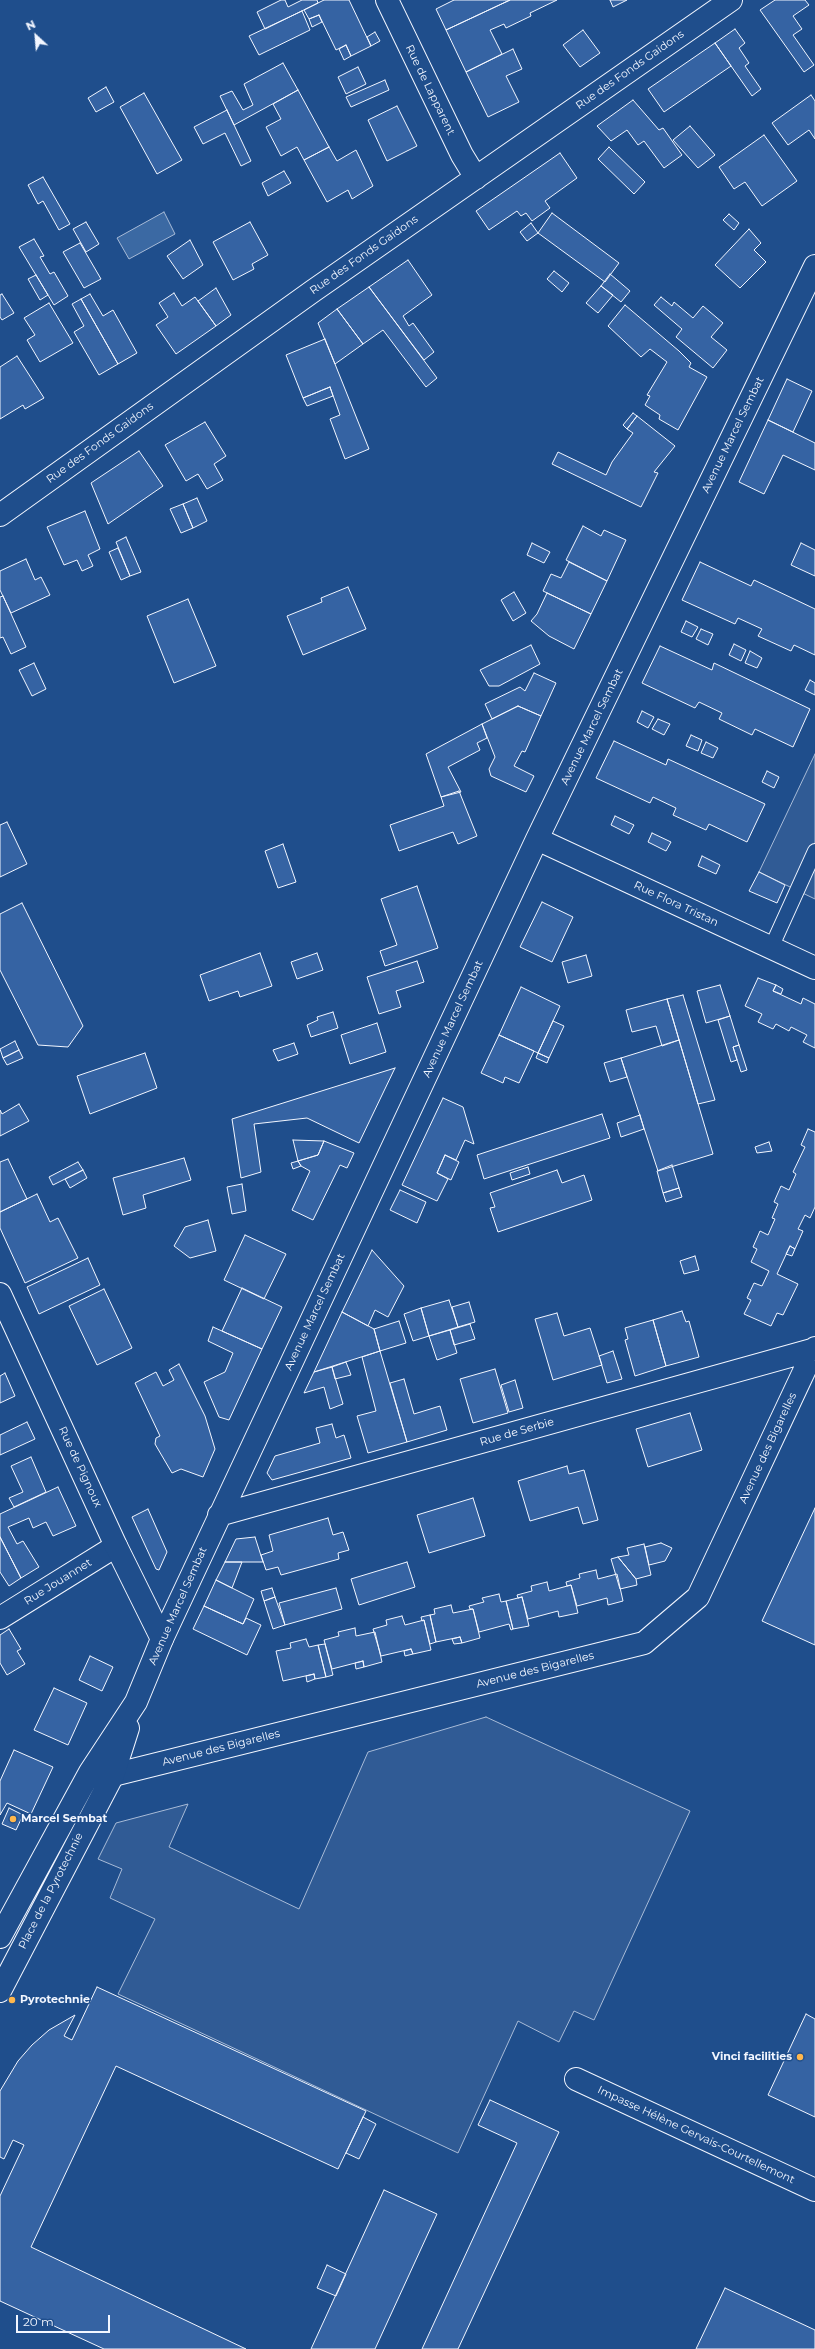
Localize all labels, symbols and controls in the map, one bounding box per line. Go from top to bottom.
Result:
north arrow [16,16,56,56]
text: N [24,17,38,33]
street label: Rue des Fonds Gaidons [573,28,687,112]
street label: Rue de Lapparent [402,43,458,137]
street label: Rue des Fonds Gaidons [307,213,421,297]
street label: Avenue Marcel Sembat [699,375,767,495]
street label: Rue des Fonds Gaidons [44,400,156,486]
street label: Avenue Marcel Sembat [558,667,626,787]
street label: Rue Flora Tristan [632,879,720,929]
street label: Avenue Marcel Sembat [420,958,486,1080]
street label: Avenue Marcel Sembat [282,1251,348,1373]
street label: Avenue des Bigarelles [736,1390,800,1506]
street label: Rue de Serbie [478,1415,556,1449]
street label: Rue de Pignoux [55,1424,105,1510]
street label: Avenue Marcel Sembat [146,1545,210,1667]
street label: Rue Jouannet [22,1556,94,1608]
street label: Avenue des Bigarelles [475,1649,595,1691]
street label: Avenue des Bigarelles [161,1727,281,1769]
place label: Marcel Sembat [21,1812,107,1826]
marker: Marcel Sembat [8,1814,18,1824]
street label: Place de la Pyrotechnie [16,1831,86,1951]
place label: Pyrotechnie [20,1993,90,2007]
marker: Pyrotechnie [7,1995,17,2005]
place label: Vinci facilities [712,2050,792,2064]
marker: Vinci facilities [795,2052,805,2062]
street label: Impasse Hélène Gervais-Courtellemont [595,2083,797,2187]
scale bar [18,2307,112,2333]
text: 20 m [23,2314,54,2329]

